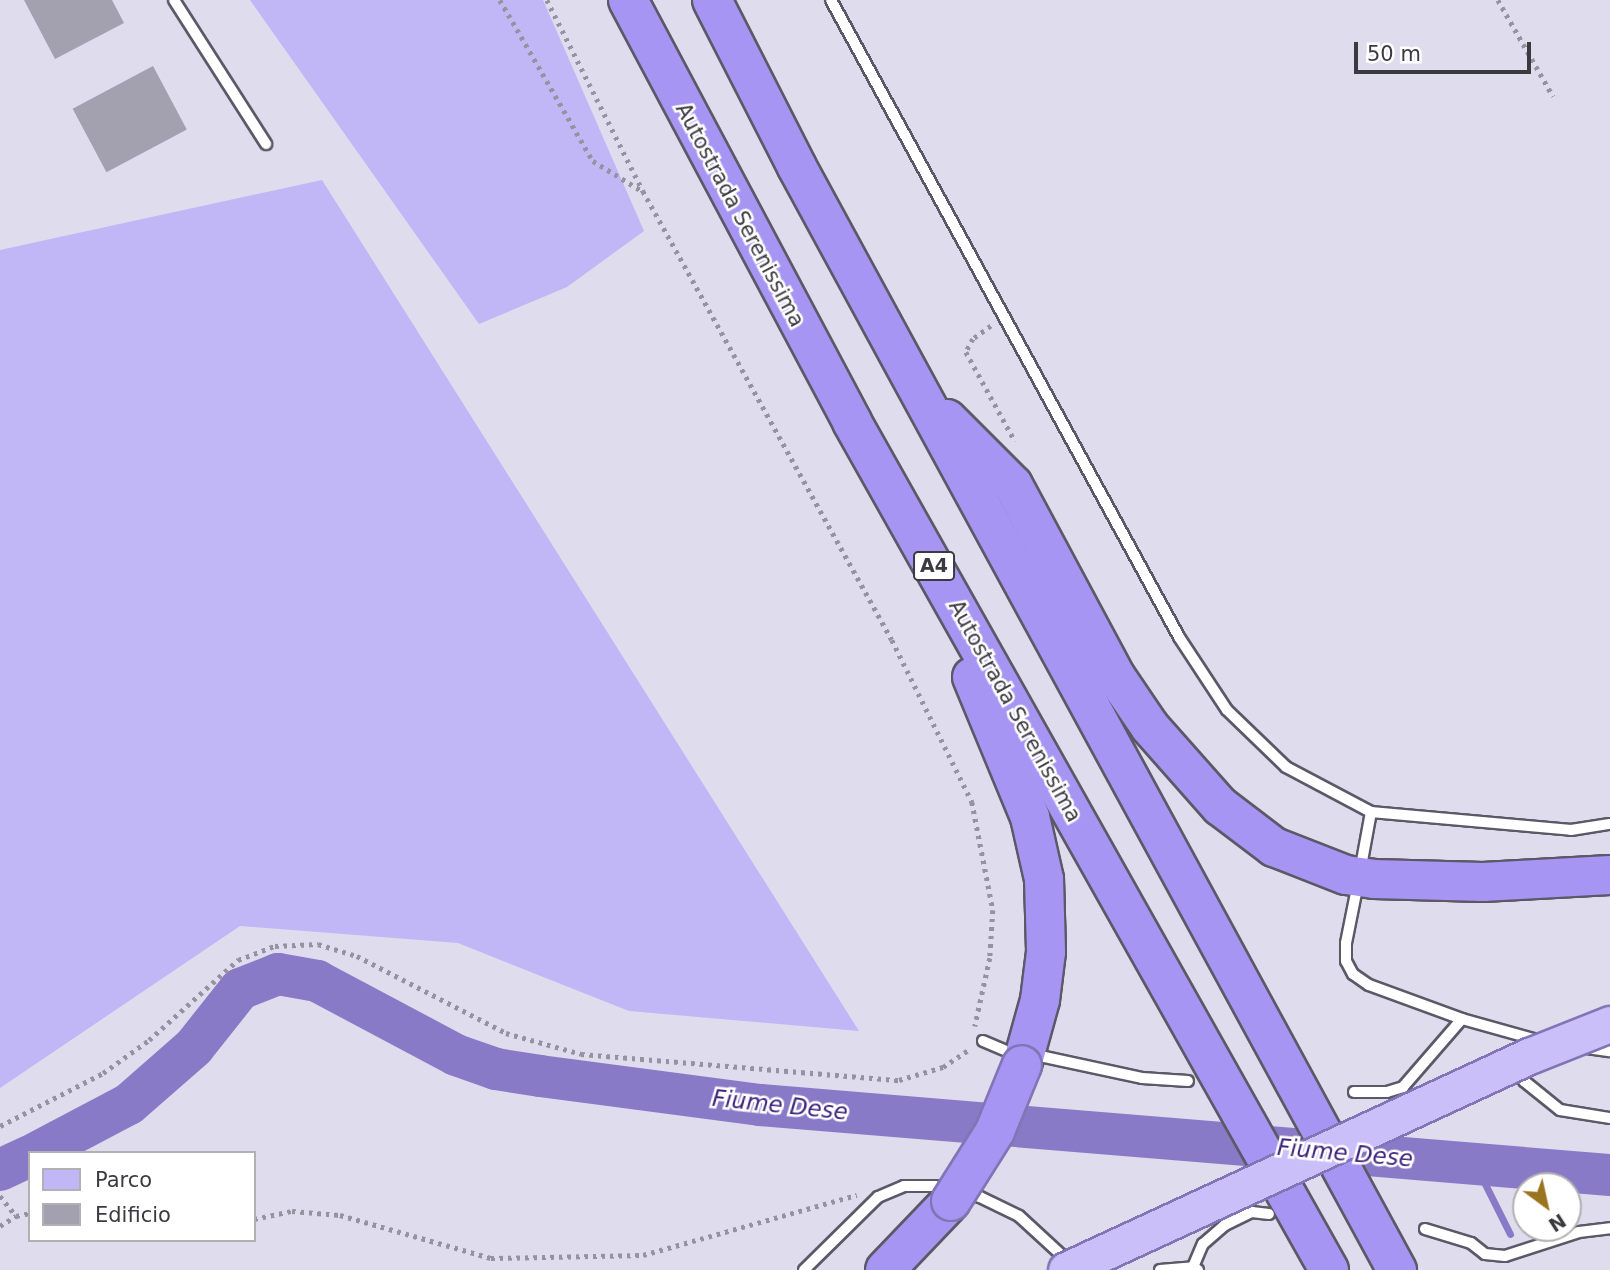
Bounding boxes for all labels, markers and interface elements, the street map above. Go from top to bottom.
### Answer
scale bar [1358,28,1535,72]
text: 50 m [1367,42,1421,66]
street label: Autostrada Serenissima [670,99,810,331]
road number: A4 [913,551,955,582]
street label: Autostrada Serenissima [943,596,1087,826]
water label: Fiume Dese [711,1084,849,1126]
water label: Fiume Dese [1276,1133,1414,1173]
legend [28,1151,256,1242]
text: Parco [95,1168,152,1192]
north arrow [1512,1172,1582,1242]
text: Edificio [95,1203,171,1227]
text: N [1545,1209,1570,1236]

